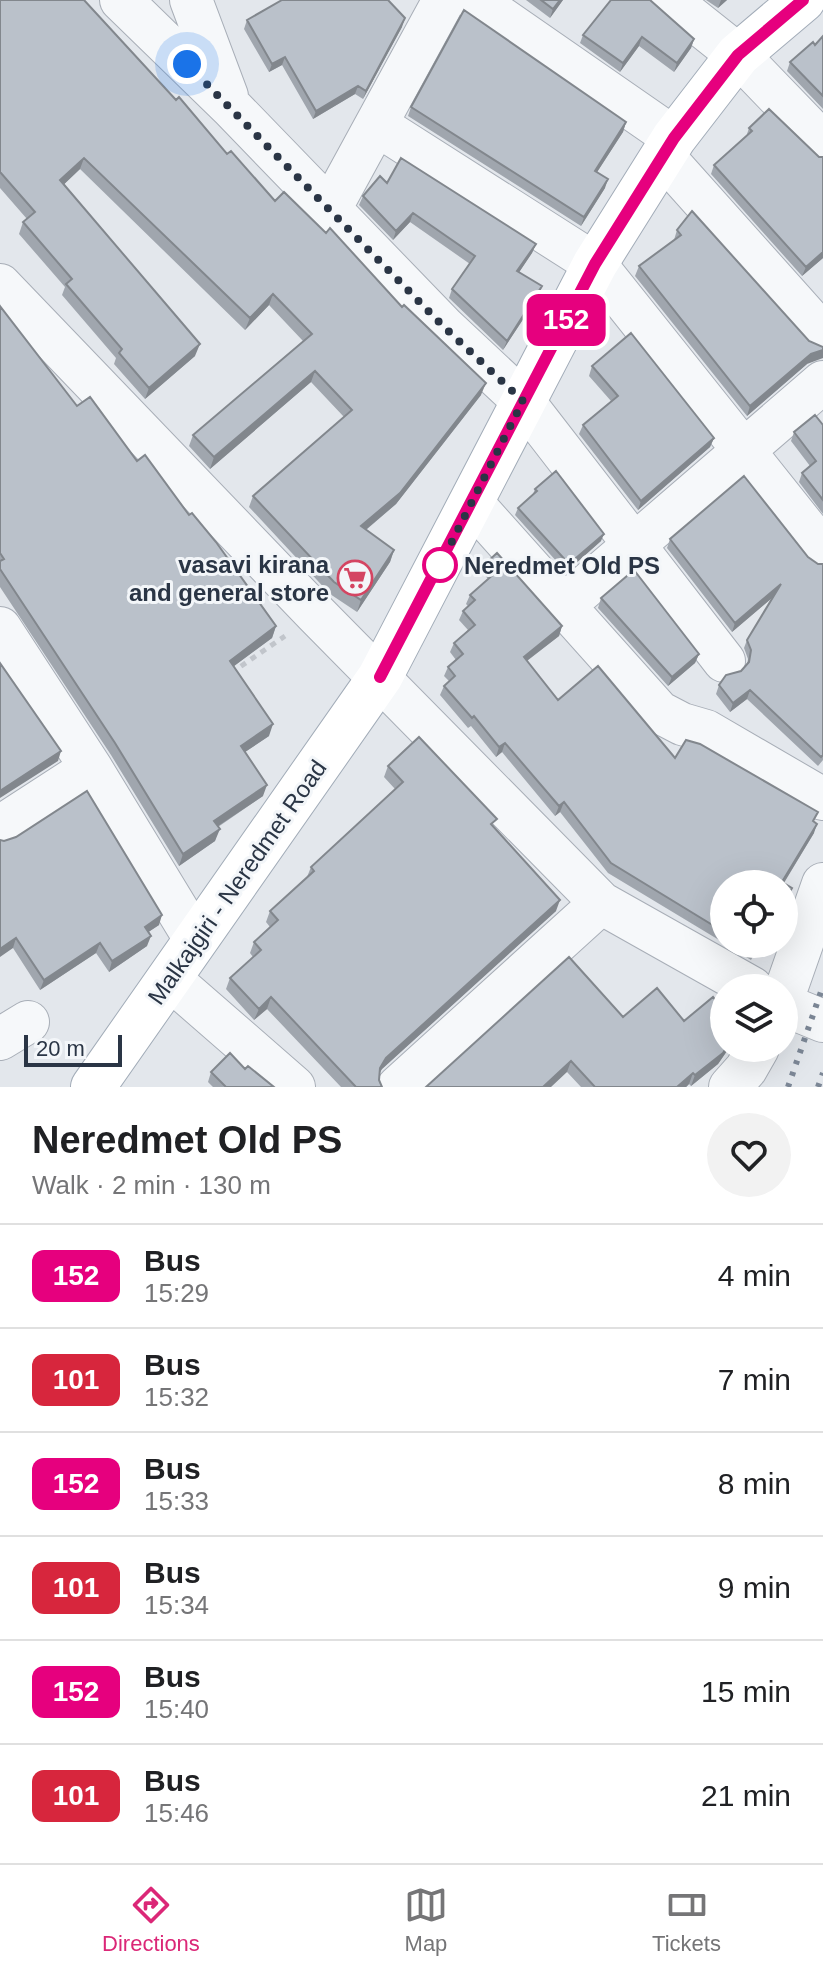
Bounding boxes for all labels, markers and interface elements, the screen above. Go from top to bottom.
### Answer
your location [167,44,207,84]
line badge: 152 [520,294,612,346]
text: 152 [543,304,589,335]
marker: Neredmet Old PS [423,548,457,582]
place label: vasavi kirana and general store [129,551,330,606]
place label: Neredmet Old PS [464,552,660,579]
supermarket icon: vasavi kirana and general store [336,559,374,597]
street label: Malkajgiri - Neredmet Road [142,755,332,1009]
map controls [710,870,798,1062]
button: locate [710,870,798,958]
button: layers [710,974,798,1062]
scale bar [24,1031,122,1067]
text: 20 m [36,1036,85,1061]
button: heart [707,1113,791,1197]
text: Neredmet Old PS [32,1119,342,1161]
text: Walk · 2 min · 130 m [32,1170,271,1200]
text: Bus [144,1244,201,1277]
text: 4 min [718,1259,791,1292]
text: 152 [53,1260,99,1291]
text: 15:29 [144,1278,209,1308]
text: Bus [144,1348,201,1381]
text: 7 min [718,1363,791,1396]
text: 101 [53,1364,99,1395]
text: 15:32 [144,1382,209,1412]
text: Bus [144,1452,201,1485]
text: 8 min [718,1467,791,1500]
text: 152 [53,1468,99,1499]
text: 15:33 [144,1486,209,1516]
text: Bus [144,1556,201,1589]
text: 9 min [718,1571,791,1604]
text: 101 [53,1572,99,1603]
text: 15:34 [144,1590,209,1620]
text: Bus [144,1660,201,1693]
text: 15 min [701,1675,791,1708]
text: 152 [53,1676,99,1707]
text: 15:40 [144,1694,209,1724]
text: Bus [144,1764,201,1797]
text: 21 min [701,1779,791,1812]
text: 101 [53,1780,99,1811]
text: 15:46 [144,1798,209,1828]
tab: Directions [102,1883,200,1957]
tab: Map [404,1883,448,1957]
tab: Tickets [652,1883,721,1957]

